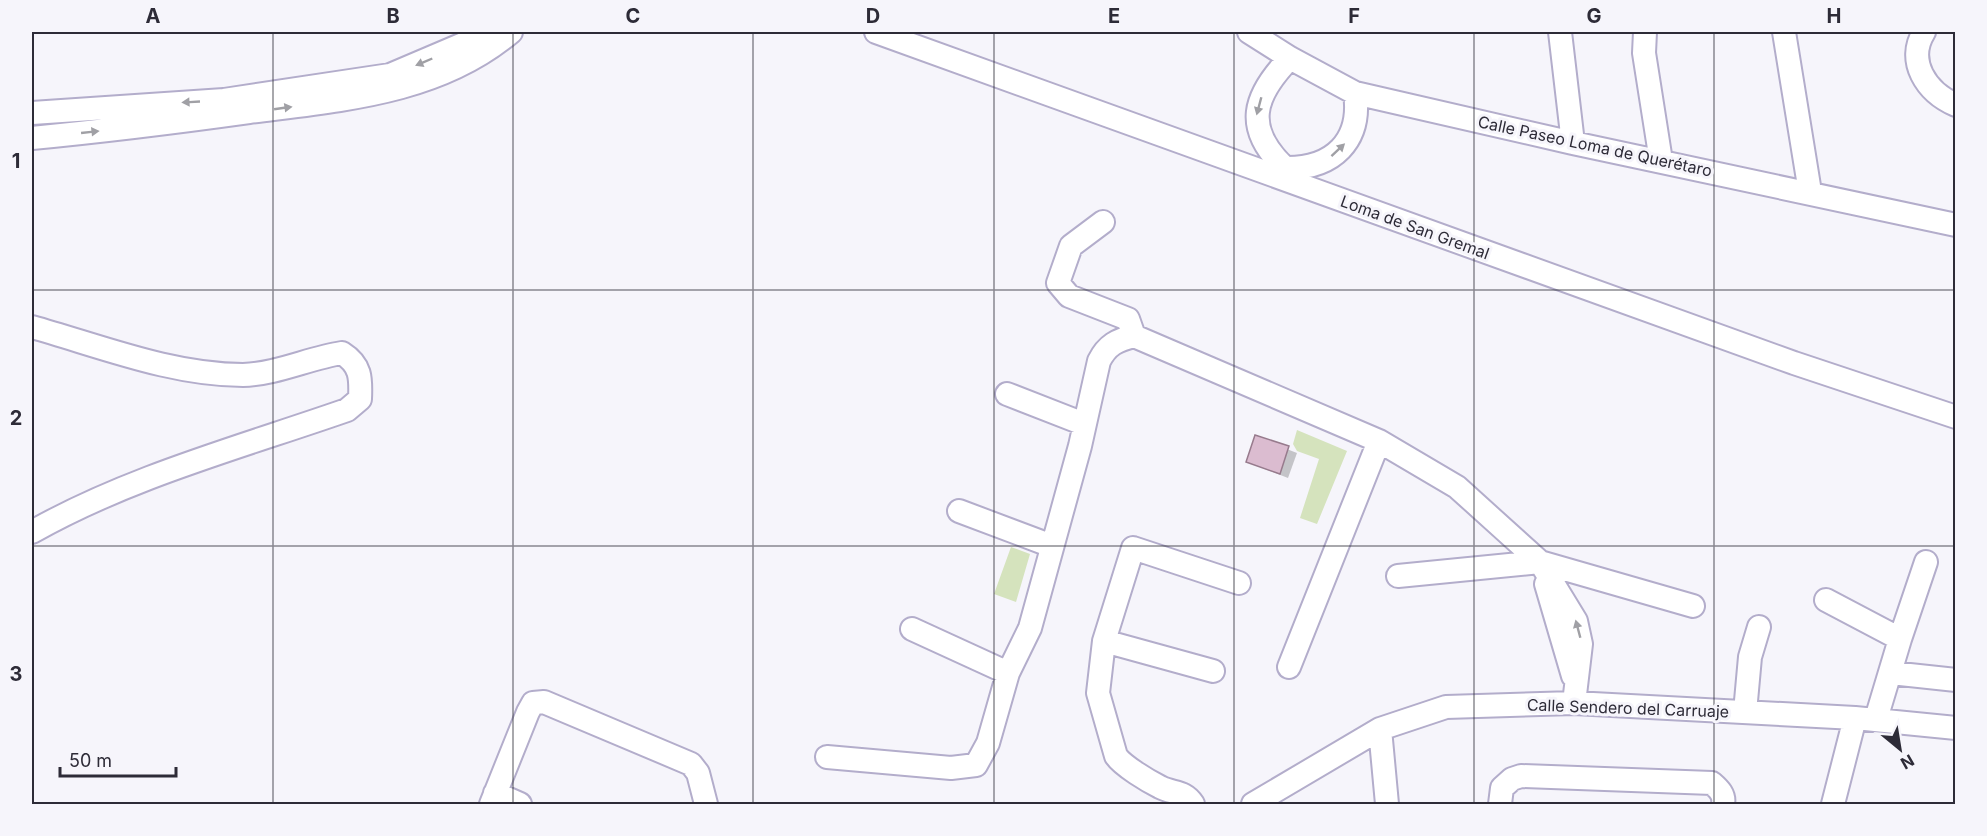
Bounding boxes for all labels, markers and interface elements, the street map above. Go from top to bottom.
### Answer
text: A [146,4,161,28]
text: B [386,4,400,28]
text: C [626,4,640,28]
text: D [866,4,880,28]
text: E [1108,4,1120,28]
text: F [1348,4,1360,28]
text: G [1586,4,1602,28]
text: H [1827,4,1841,28]
one-way arrow [414,57,432,67]
one-way arrow [1254,97,1264,115]
one-way arrow [182,98,201,107]
one-way arrow [274,103,293,112]
street label: Calle Paseo Loma de Querétaro [1476,111,1714,181]
one-way arrow [80,127,99,137]
one-way arrow [1331,144,1345,158]
text: 1 [12,149,20,173]
street label: Loma de San Gremal [1338,191,1492,263]
text: 2 [10,406,22,430]
one-way arrow [1572,620,1582,638]
text: 3 [10,662,22,686]
street label: Calle Sendero del Carruaje [1527,694,1729,722]
north arrow [1870,719,1930,779]
scale bar [60,740,176,778]
text: 50 m [69,750,112,771]
text: N [1897,750,1918,774]

